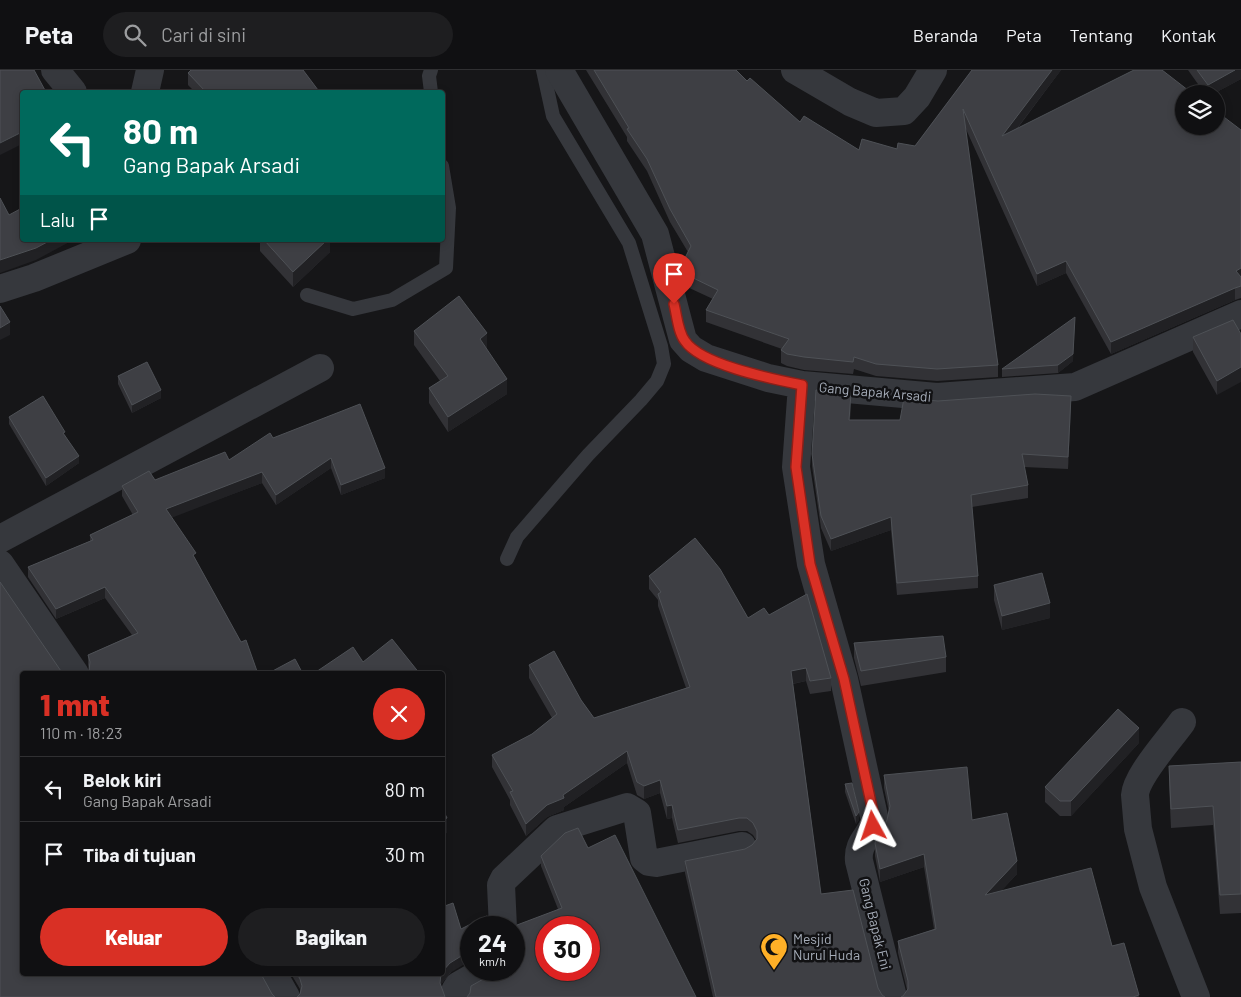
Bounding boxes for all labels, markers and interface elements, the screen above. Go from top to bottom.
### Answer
search box [103,12,453,57]
text: Peta [25,20,73,49]
icon: search [121,21,149,49]
text: Cari di sini [161,23,246,46]
text: Beranda [913,24,978,46]
text: Peta [1006,24,1042,46]
text: Tentang [1070,24,1133,46]
text: Kontak [1161,24,1216,46]
map controls [1175,85,1225,135]
button: layers [1175,85,1225,135]
text: 80 m [123,109,198,151]
icon: left [40,110,105,175]
text: Gang Bapak Arsadi [123,151,300,177]
icon: arrive [85,205,113,233]
text: Lalu [40,208,75,231]
pin [653,253,695,304]
icon: arrive [660,260,688,288]
street label: Gang Bapak Arsadi [818,378,932,405]
text: 1 mnt [40,686,110,722]
button: close [373,688,425,740]
text: 110 m · 18:23 [40,723,123,742]
text: Belok kiri [83,768,161,791]
icon: left [40,775,68,803]
text: 80 m [385,778,425,801]
text: Gang Bapak Arsadi [83,791,212,810]
position arrow [846,799,898,851]
icon: arrive [40,840,68,868]
text: Tiba di tujuan [83,843,196,866]
text: 30 m [385,843,425,866]
street label: Gang Bapak Eni [856,876,895,971]
button: Keluar [40,908,228,966]
button: Bagikan [238,908,425,966]
speed limit sign: 30 [535,916,600,981]
text: 24 [478,927,507,957]
place label: Mesjid Nurul Huda [793,930,860,963]
mosque icon: Mesjid Nurul Huda [759,932,789,971]
text: km/h [479,954,506,968]

